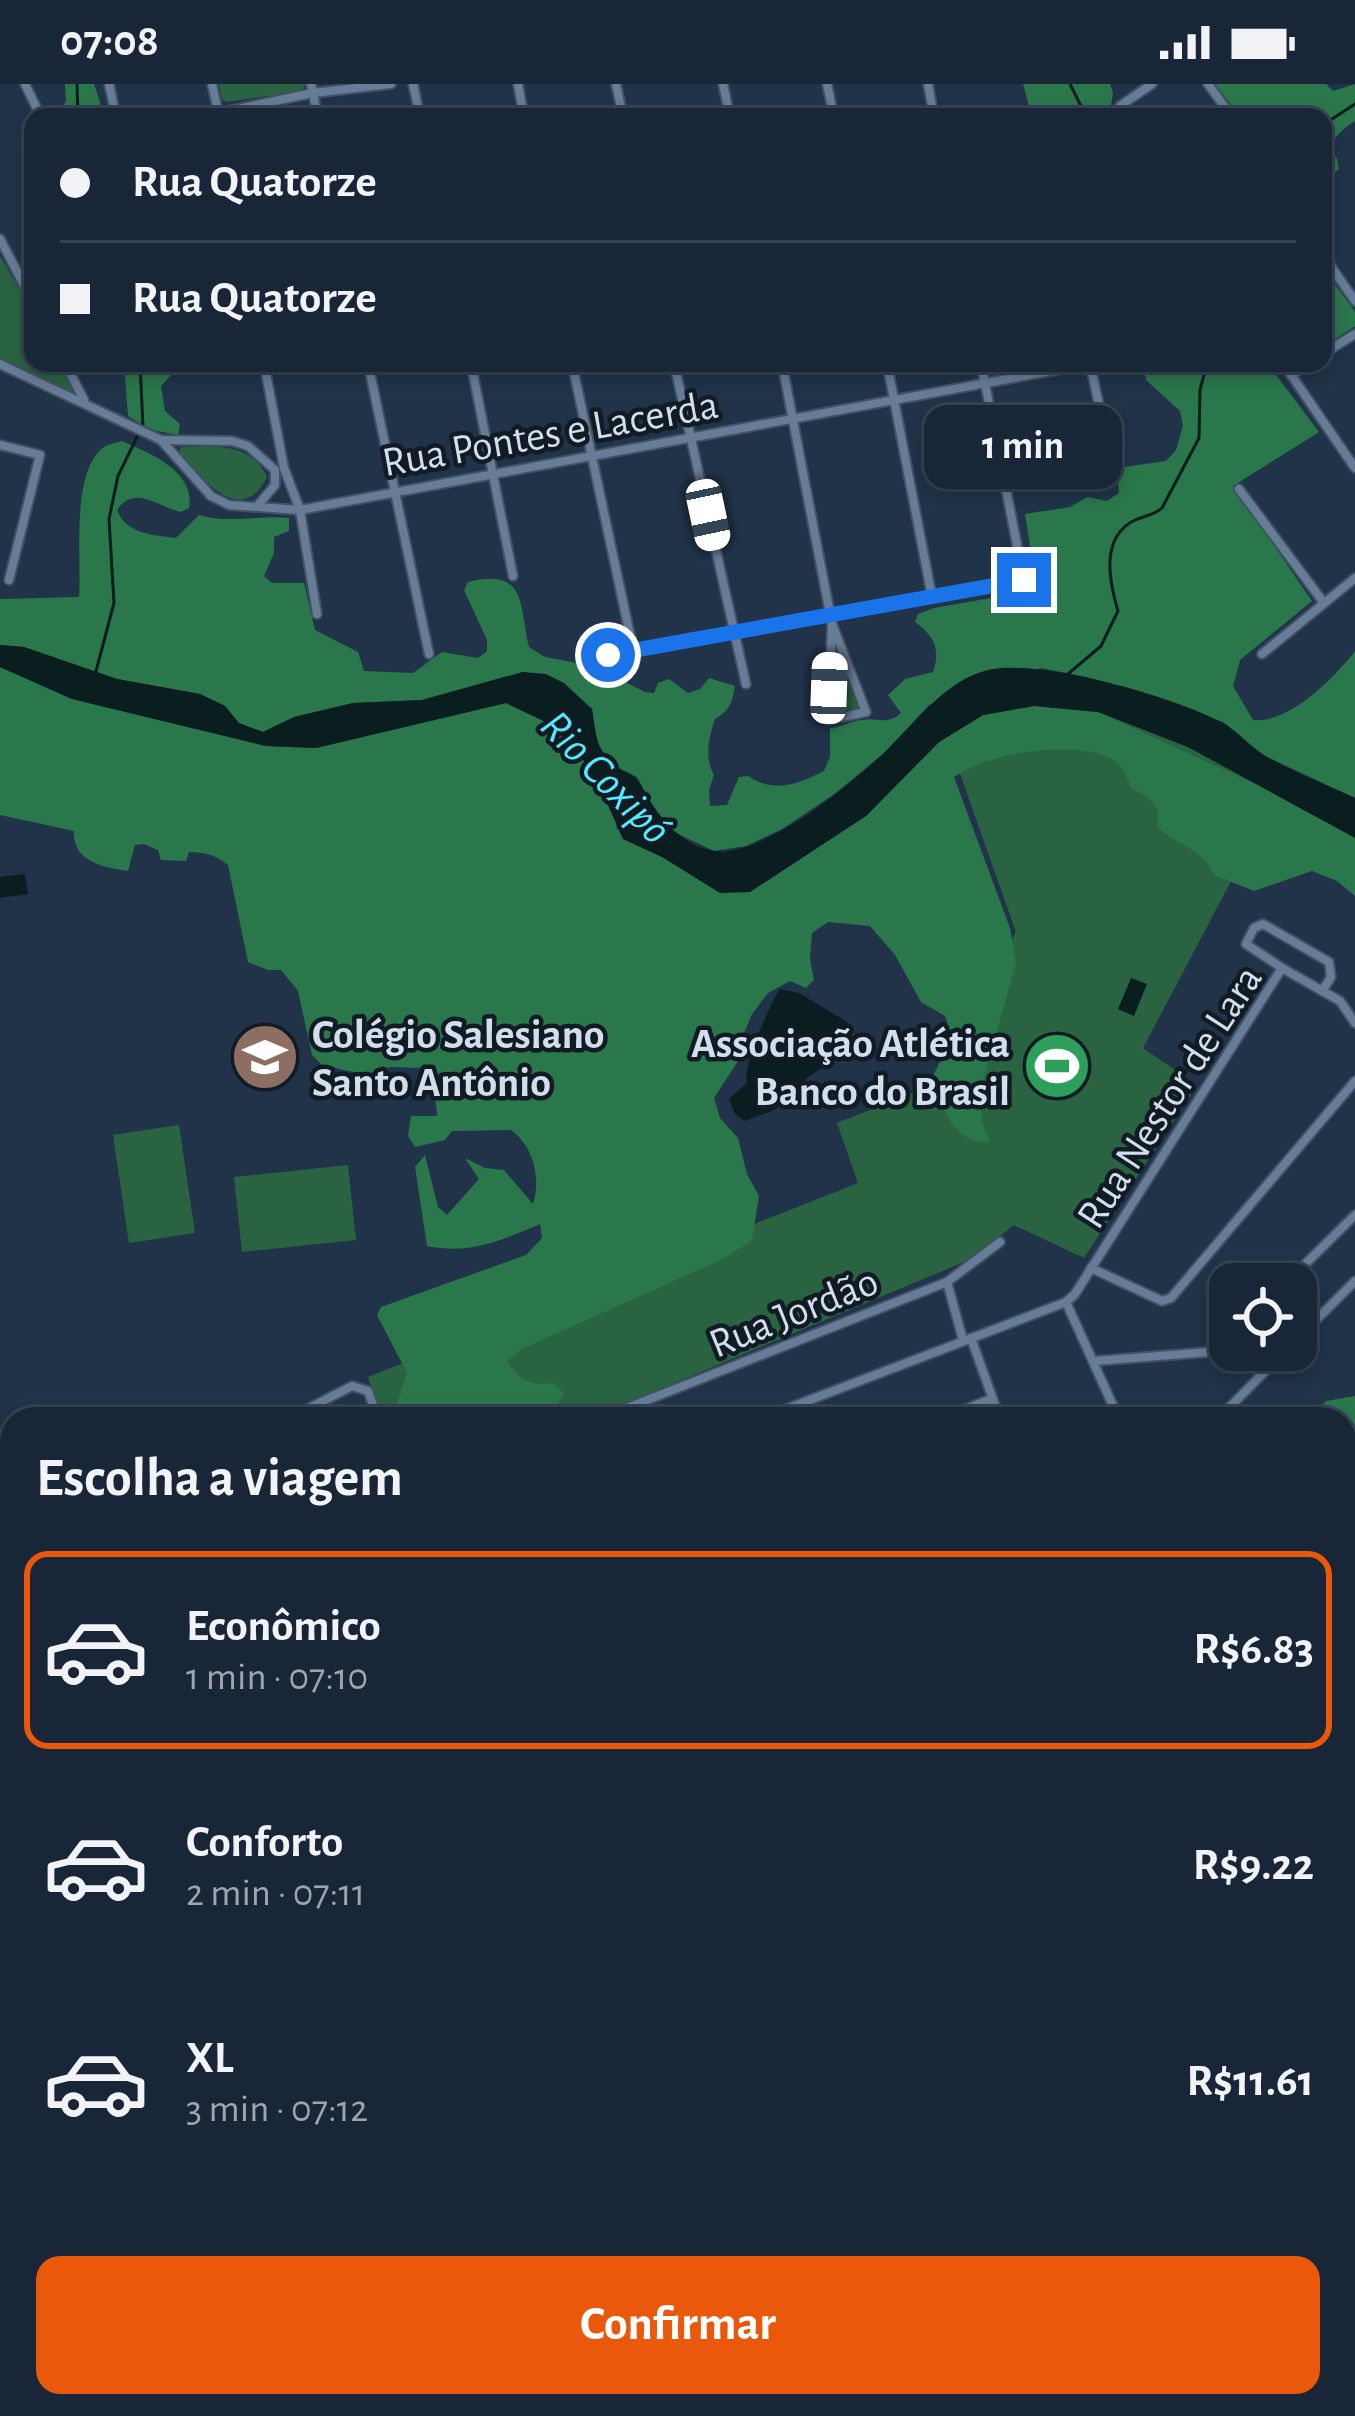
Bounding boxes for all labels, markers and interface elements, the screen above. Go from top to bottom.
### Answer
text: 07:08 [60,19,159,64]
text: Rua Quatorze [132,160,377,205]
text: Rua Quatorze [132,276,377,321]
street label: Rua Pontes e Lacerda [379,384,721,484]
callout: 1 min [925,406,1123,490]
text: 1 min [982,427,1064,466]
car [683,476,733,554]
route end [997,553,1051,607]
route start [581,628,635,682]
car [810,651,848,725]
water label: Rio Coxipó [531,702,679,853]
street label: Rua Nestor de Lara [1069,958,1270,1236]
place label: Colégio Salesiano Santo Antônio [312,1014,605,1104]
school or university icon: Colégio Salesiano Santo Antônio [230,1022,300,1092]
place label: Associação Atlética Banco do Brasil [691,1023,1010,1113]
sports icon: Associação Atlética Banco do Brasil [1022,1031,1092,1101]
street label: Rua Jordão [703,1260,884,1366]
map controls [1209,1263,1317,1371]
button: locate [1209,1263,1317,1371]
text: Escolha a viagem [36,1452,403,1506]
icon: car [42,1596,150,1704]
text: Econômico [186,1604,381,1649]
text: R$6.83 [1194,1627,1314,1672]
text: 1 min · 07:10 [186,1658,368,1697]
icon: car [42,1812,150,1920]
text: Conforto [186,1820,343,1865]
text: R$9.22 [1193,1843,1314,1888]
text: 2 min · 07:11 [186,1874,365,1913]
icon: car [42,2028,150,2136]
text: XL [186,2036,234,2081]
text: R$11.61 [1187,2059,1314,2104]
text: 3 min · 07:12 [186,2090,368,2129]
button: Confirmar [36,2256,1320,2394]

